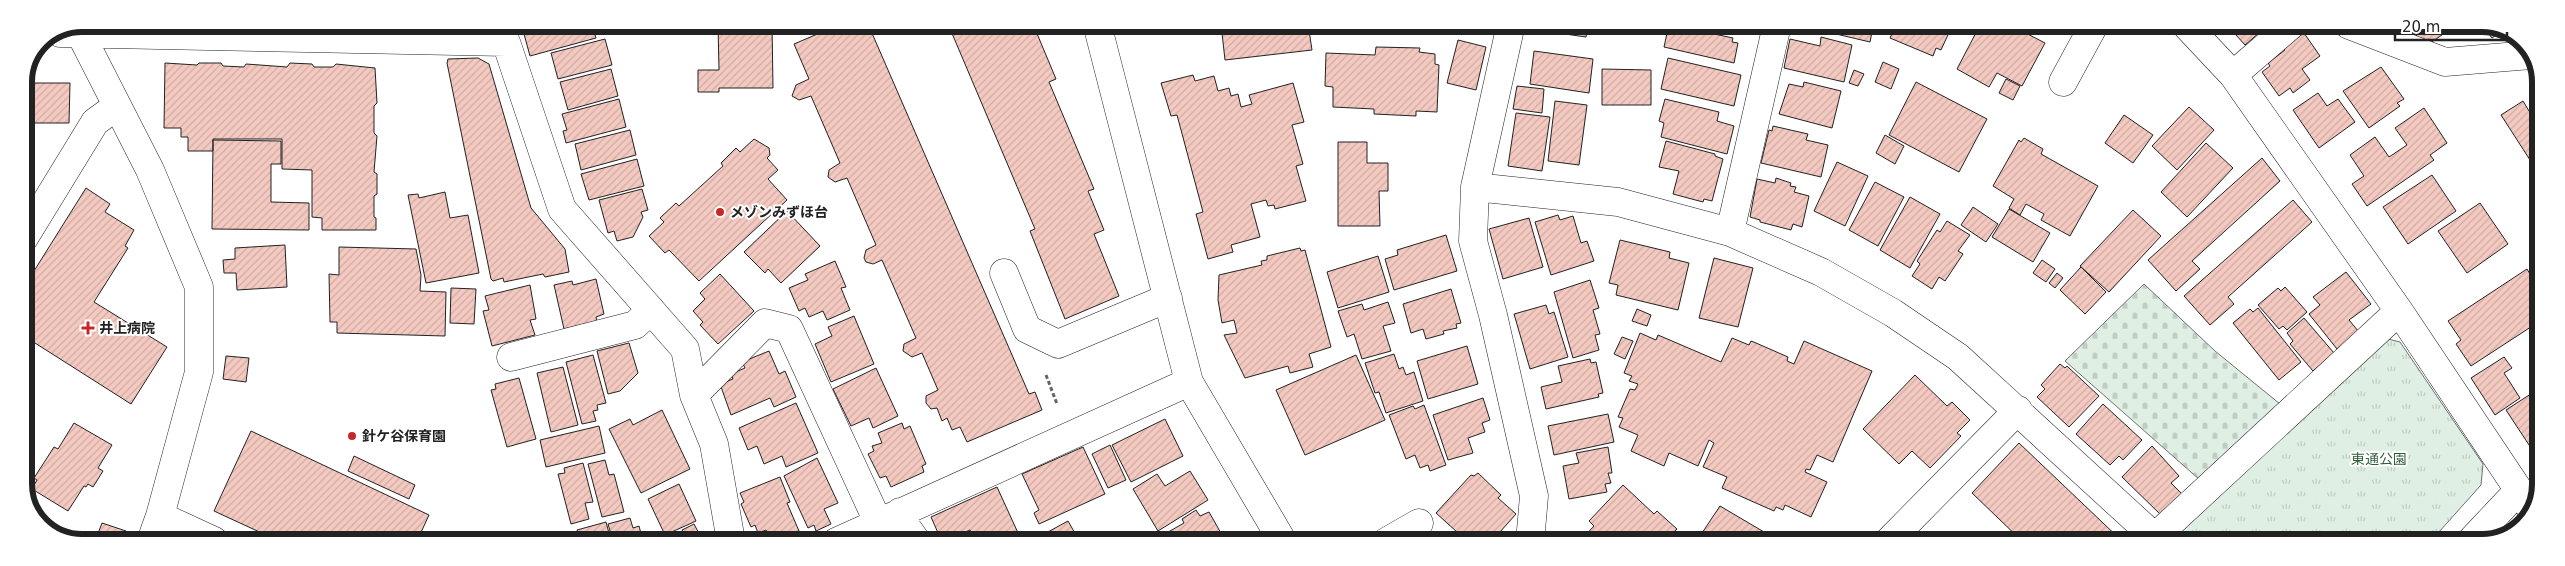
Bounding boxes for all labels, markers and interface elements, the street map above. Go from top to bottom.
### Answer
scale bar [2395,10,2508,42]
text: 20 m [2402,18,2440,36]
place label: メゾンみずほ台 [730,204,828,220]
marker: メゾンみずほ台 [714,206,726,218]
place label: 井上病院 [99,320,155,336]
marker: 井上病院 [81,321,95,335]
place label: 針ケ谷保育園 [362,428,446,444]
marker: 針ケ谷保育園 [346,430,358,442]
park label: 東通公園 [2351,451,2407,467]

